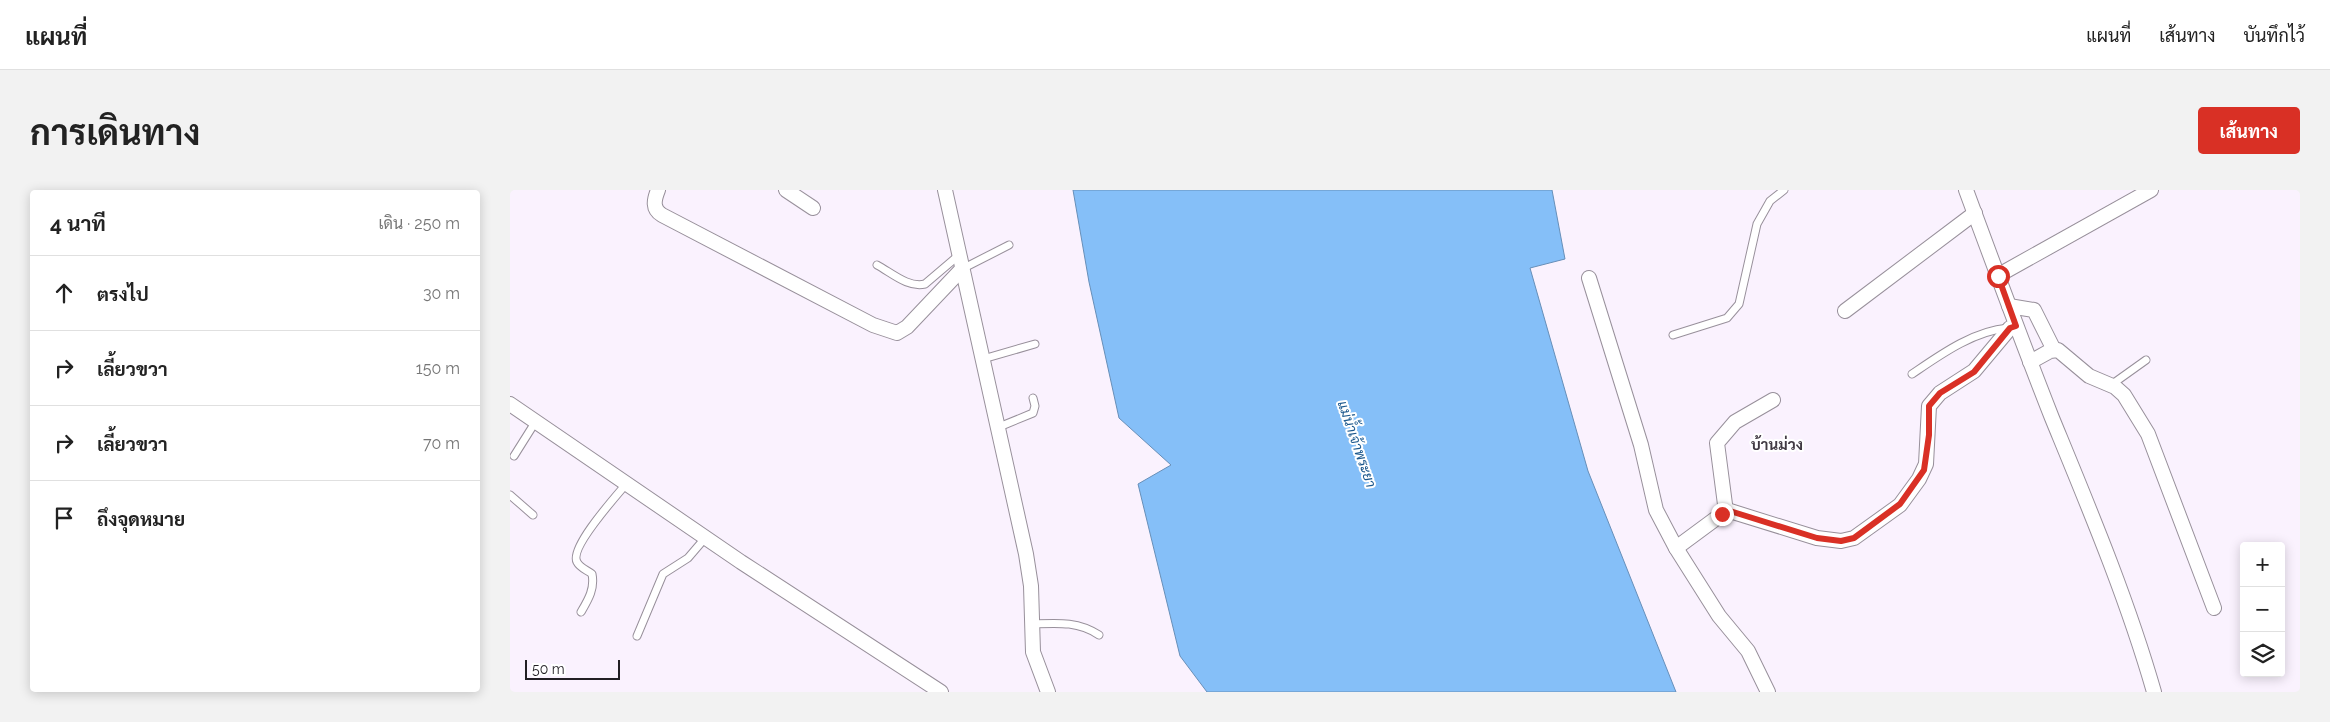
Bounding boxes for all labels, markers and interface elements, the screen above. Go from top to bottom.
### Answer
text: แผนที่ [25,22,87,51]
text: แผนที่ [2086,25,2131,46]
text: เส้นทาง [2159,25,2215,46]
text: บันทึกไว้ [2243,25,2305,46]
button: เส้นทาง [2198,107,2300,154]
text: การเดินทาง [30,112,200,153]
text: 4 นาที [50,211,106,236]
text: เดิน · 250 m [379,214,460,233]
route start [1987,265,2010,288]
icon: ahead [50,279,78,307]
text: ตรงไป [97,283,149,305]
text: 30 m [423,284,460,303]
icon: right [50,354,78,382]
text: เลี้ยวขวา [97,358,168,380]
text: 150 m [416,359,460,378]
water label: แม่น้ำเจ้าพระยา [1335,397,1383,490]
icon: right [50,429,78,457]
text: เลี้ยวขวา [97,433,168,455]
text: 70 m [423,434,460,453]
district label: บ้านม่วง [1751,435,1803,454]
route end [1711,503,1734,526]
icon: arrive [50,504,78,532]
text: ถึงจุดหมาย [97,508,185,530]
map controls [2240,542,2285,677]
button: + [2240,542,2285,587]
button: − [2240,587,2285,632]
button: layers [2240,632,2285,677]
scale bar [525,657,620,680]
text: 50 m [532,661,565,677]

